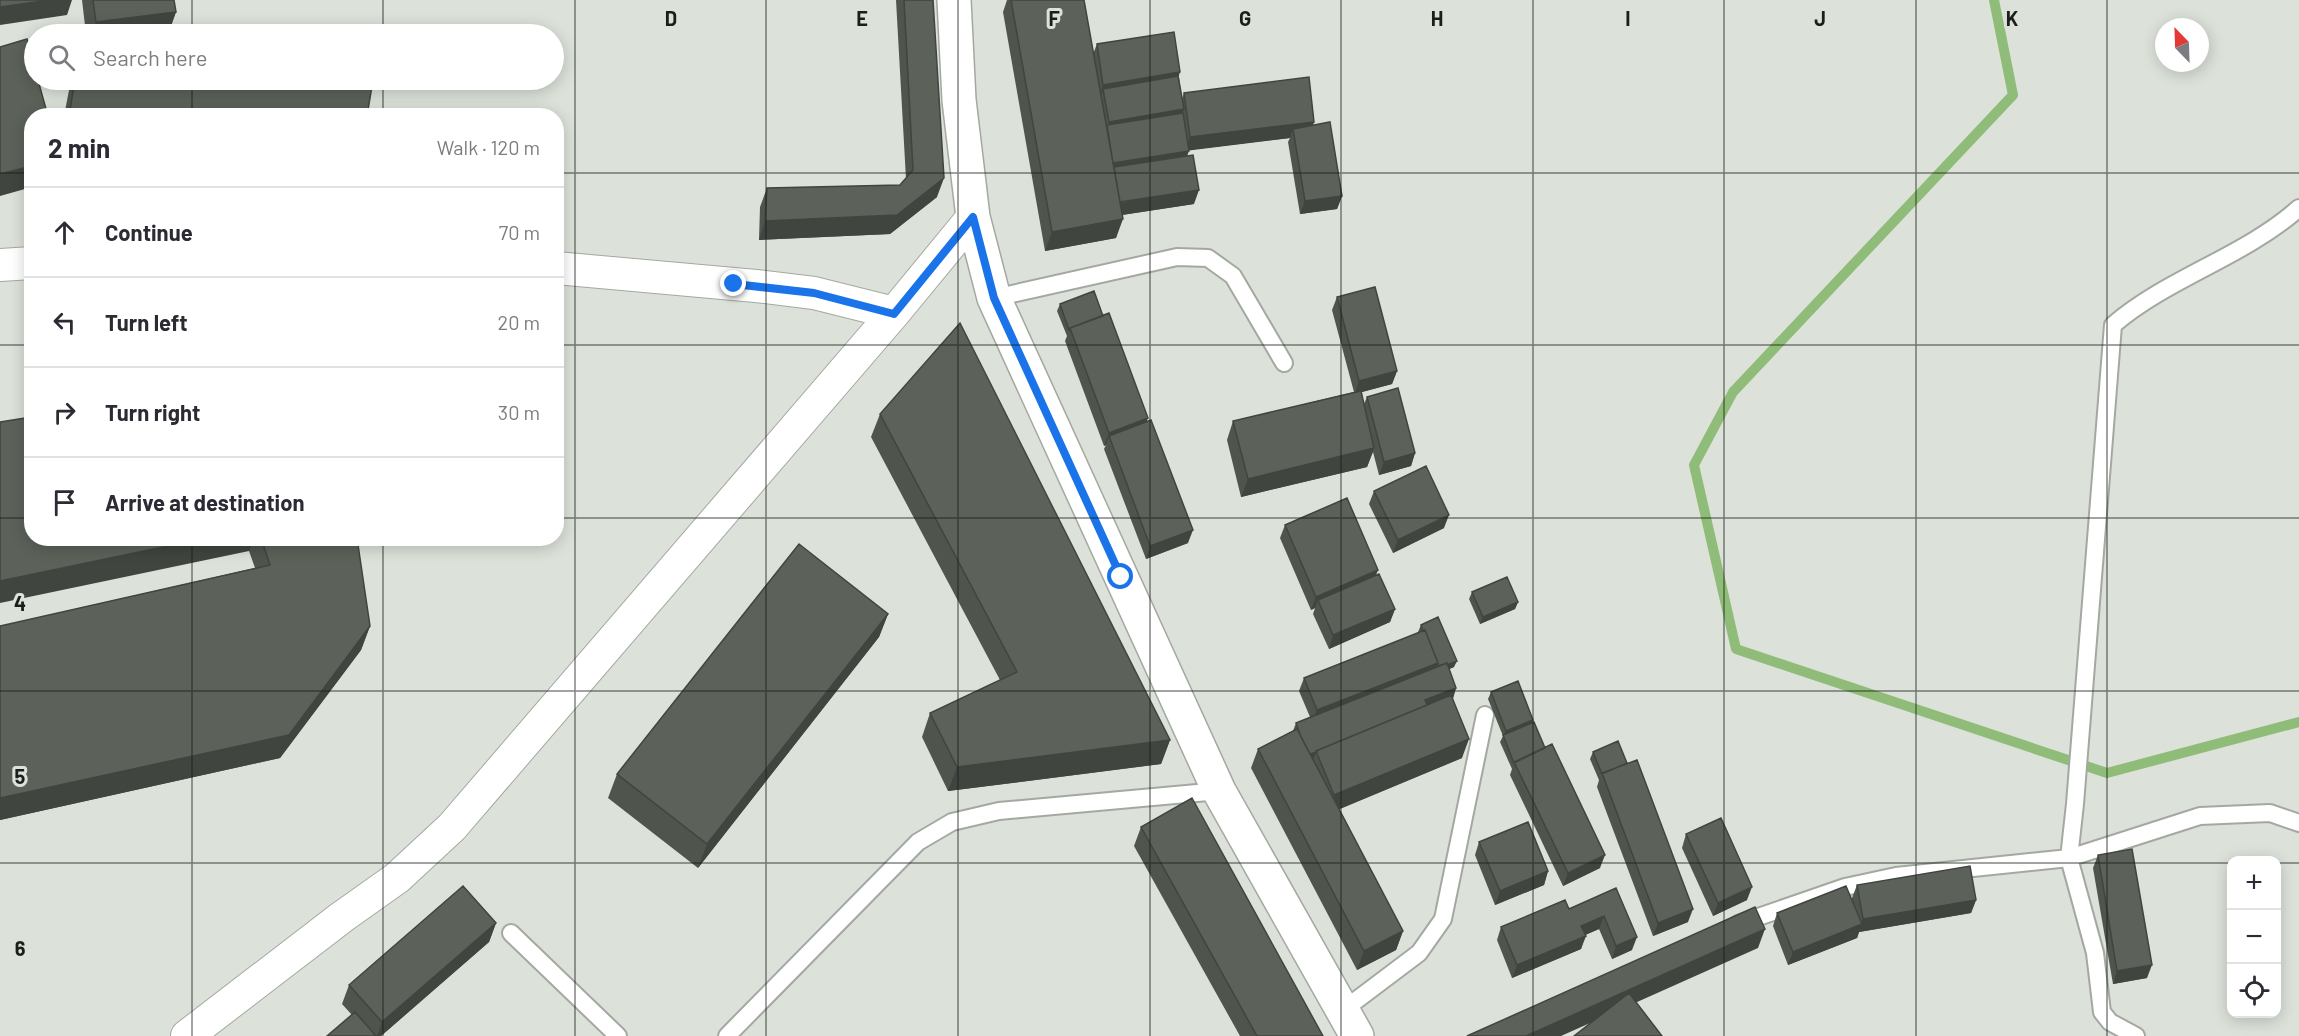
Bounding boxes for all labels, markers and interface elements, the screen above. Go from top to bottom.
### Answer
text: D [665,6,677,30]
text: E [856,6,868,30]
text: F [1048,6,1060,30]
text: G [1239,6,1251,30]
text: H [1431,6,1443,30]
text: I [1625,6,1631,30]
text: J [1814,6,1826,30]
text: K [2006,6,2019,30]
north arrow [2155,18,2209,72]
search box [24,24,564,90]
icon: search [45,41,78,74]
text: Search here [93,44,207,70]
text: 2 min [48,132,110,163]
text: Walk · 120 m [437,135,540,159]
icon: ahead [48,216,81,249]
text: Continue [105,219,193,245]
text: 70 m [499,220,540,244]
route end [720,270,746,296]
icon: left [48,306,81,339]
text: Turn left [105,309,188,335]
text: 20 m [497,310,540,334]
icon: right [48,396,81,429]
text: Turn right [105,399,200,425]
text: 30 m [498,400,540,424]
icon: arrive [48,486,81,519]
text: Arrive at destination [105,489,304,515]
route start [1107,563,1133,589]
text: 4 [14,591,26,615]
text: 5 [15,764,26,788]
map controls [2227,856,2281,1018]
button: + [2227,856,2281,910]
button: − [2227,910,2281,964]
text: 6 [15,936,26,960]
button: locate [2227,964,2281,1018]

